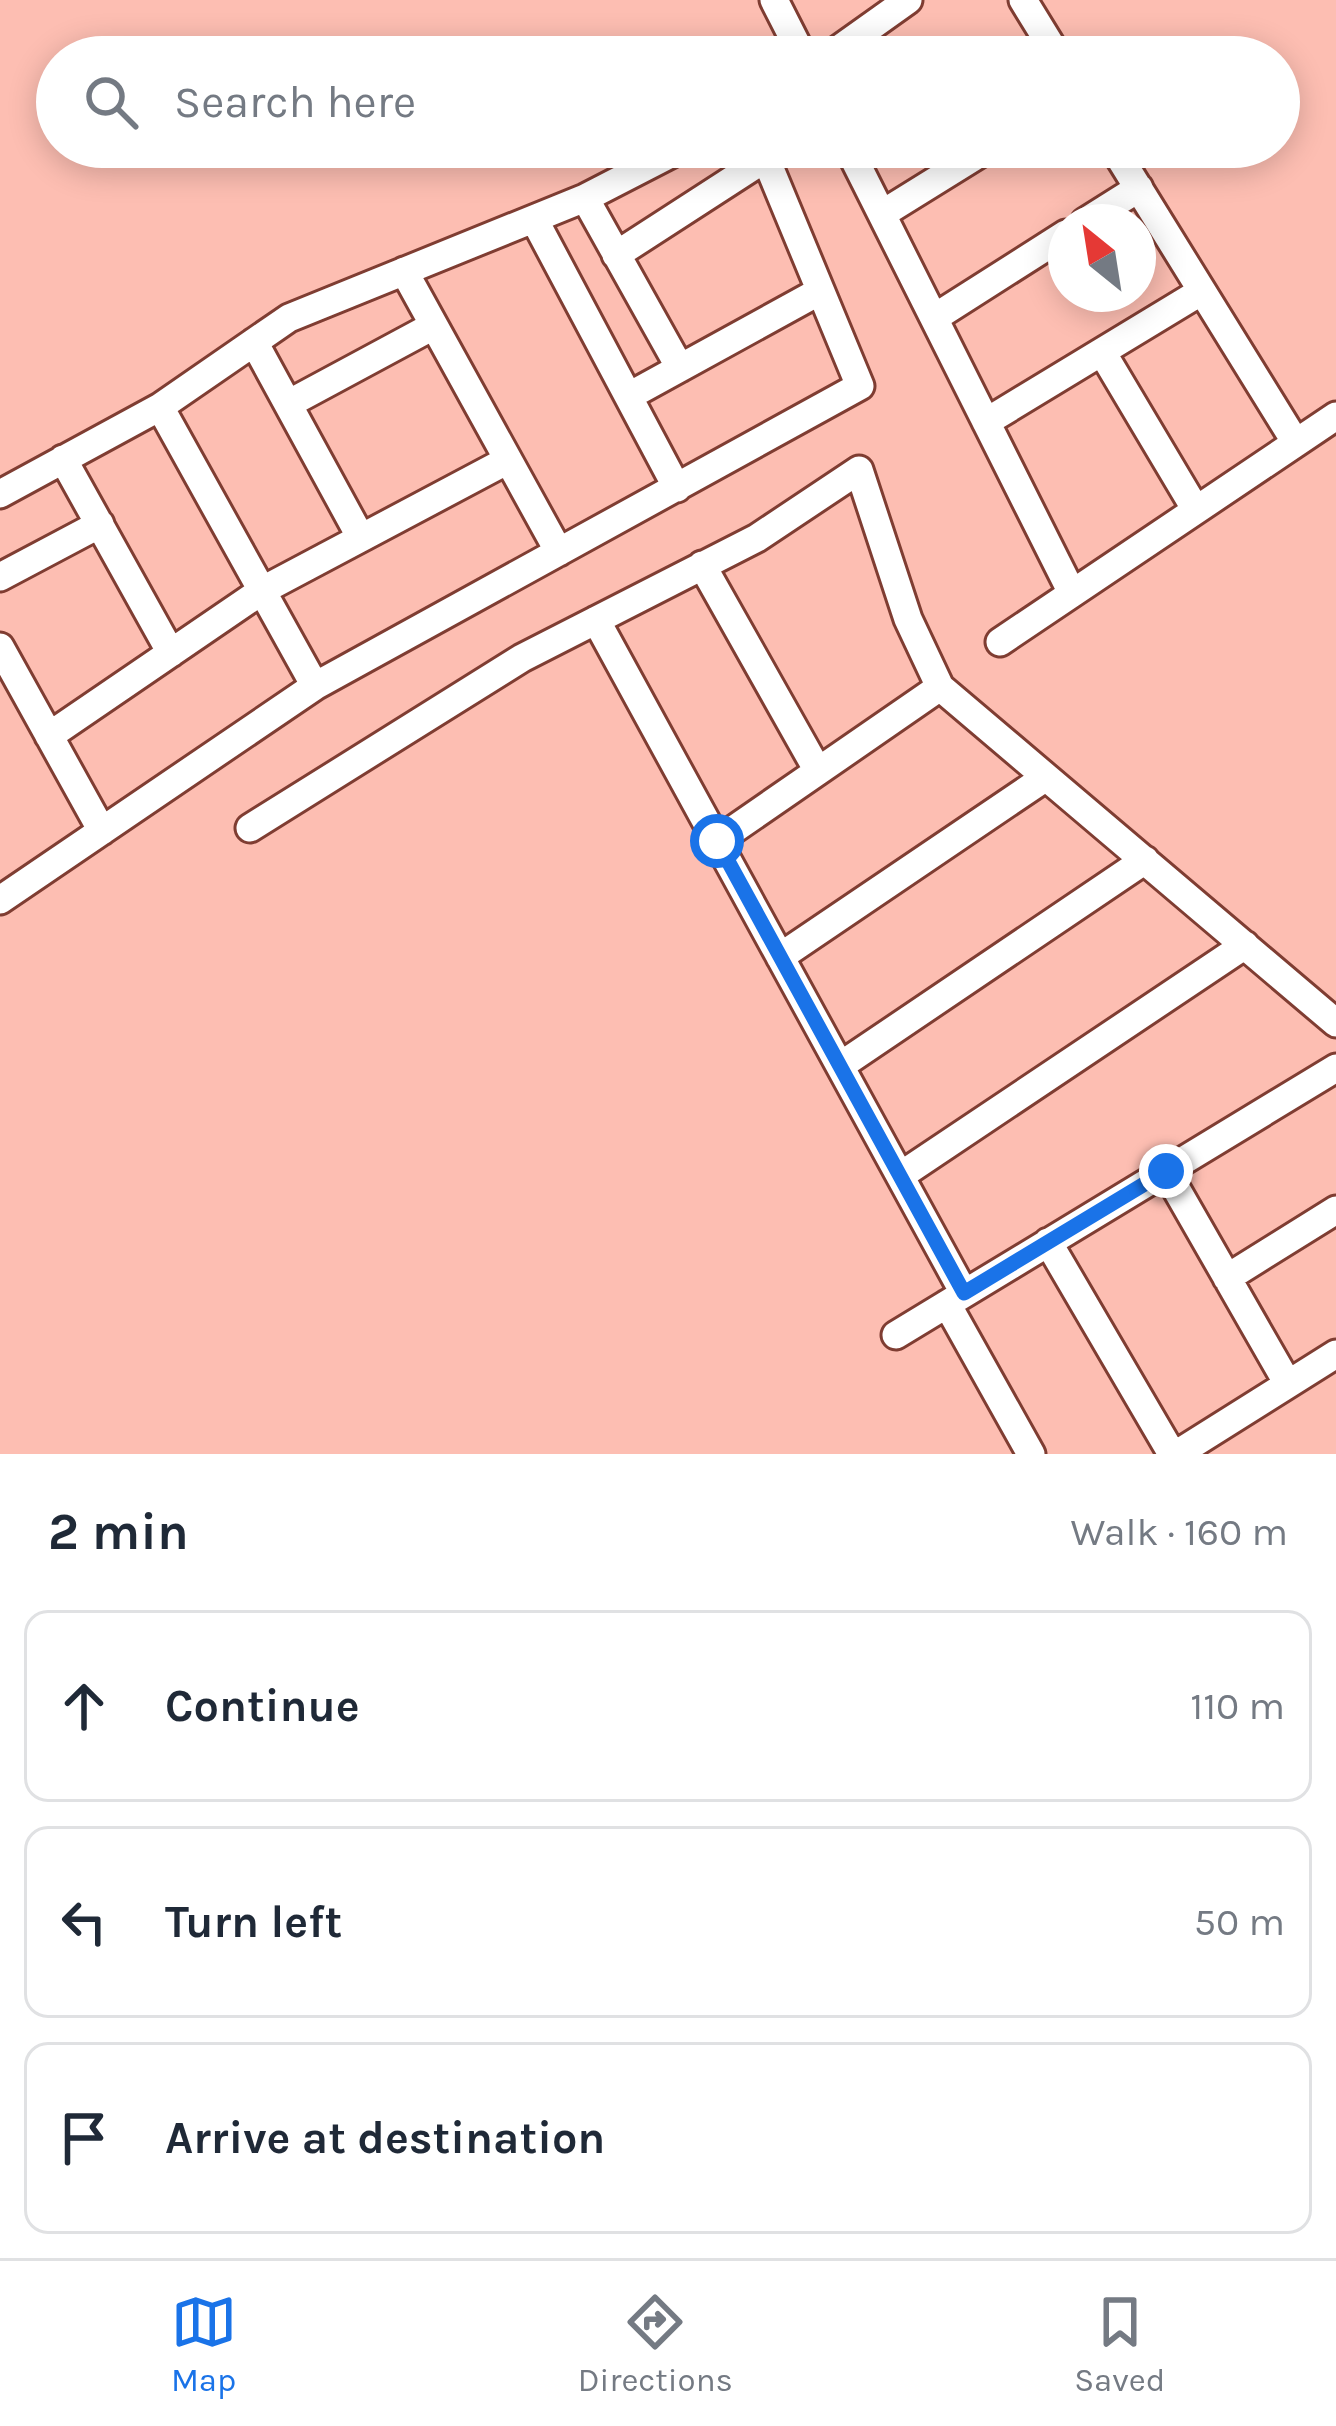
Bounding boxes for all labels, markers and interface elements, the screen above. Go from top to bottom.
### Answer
search box [36,36,1300,168]
icon: search [78,69,144,135]
text: Search here [174,76,416,128]
north arrow [1048,204,1156,312]
route start [690,814,744,868]
route end [1139,1144,1193,1198]
text: 2 min [48,1502,189,1562]
text: Walk · 160 m [1070,1509,1288,1555]
icon: ahead [51,1673,117,1739]
text: Continue [165,1680,360,1732]
text: 110 m [1190,1683,1285,1729]
icon: left [51,1889,117,1955]
text: Turn left [165,1896,342,1948]
text: 50 m [1194,1899,1285,1945]
icon: arrive [51,2105,117,2171]
text: Arrive at destination [165,2112,605,2164]
tab: Map [171,2289,237,2399]
tab: Directions [578,2289,733,2399]
tab: Saved [1074,2289,1165,2399]

